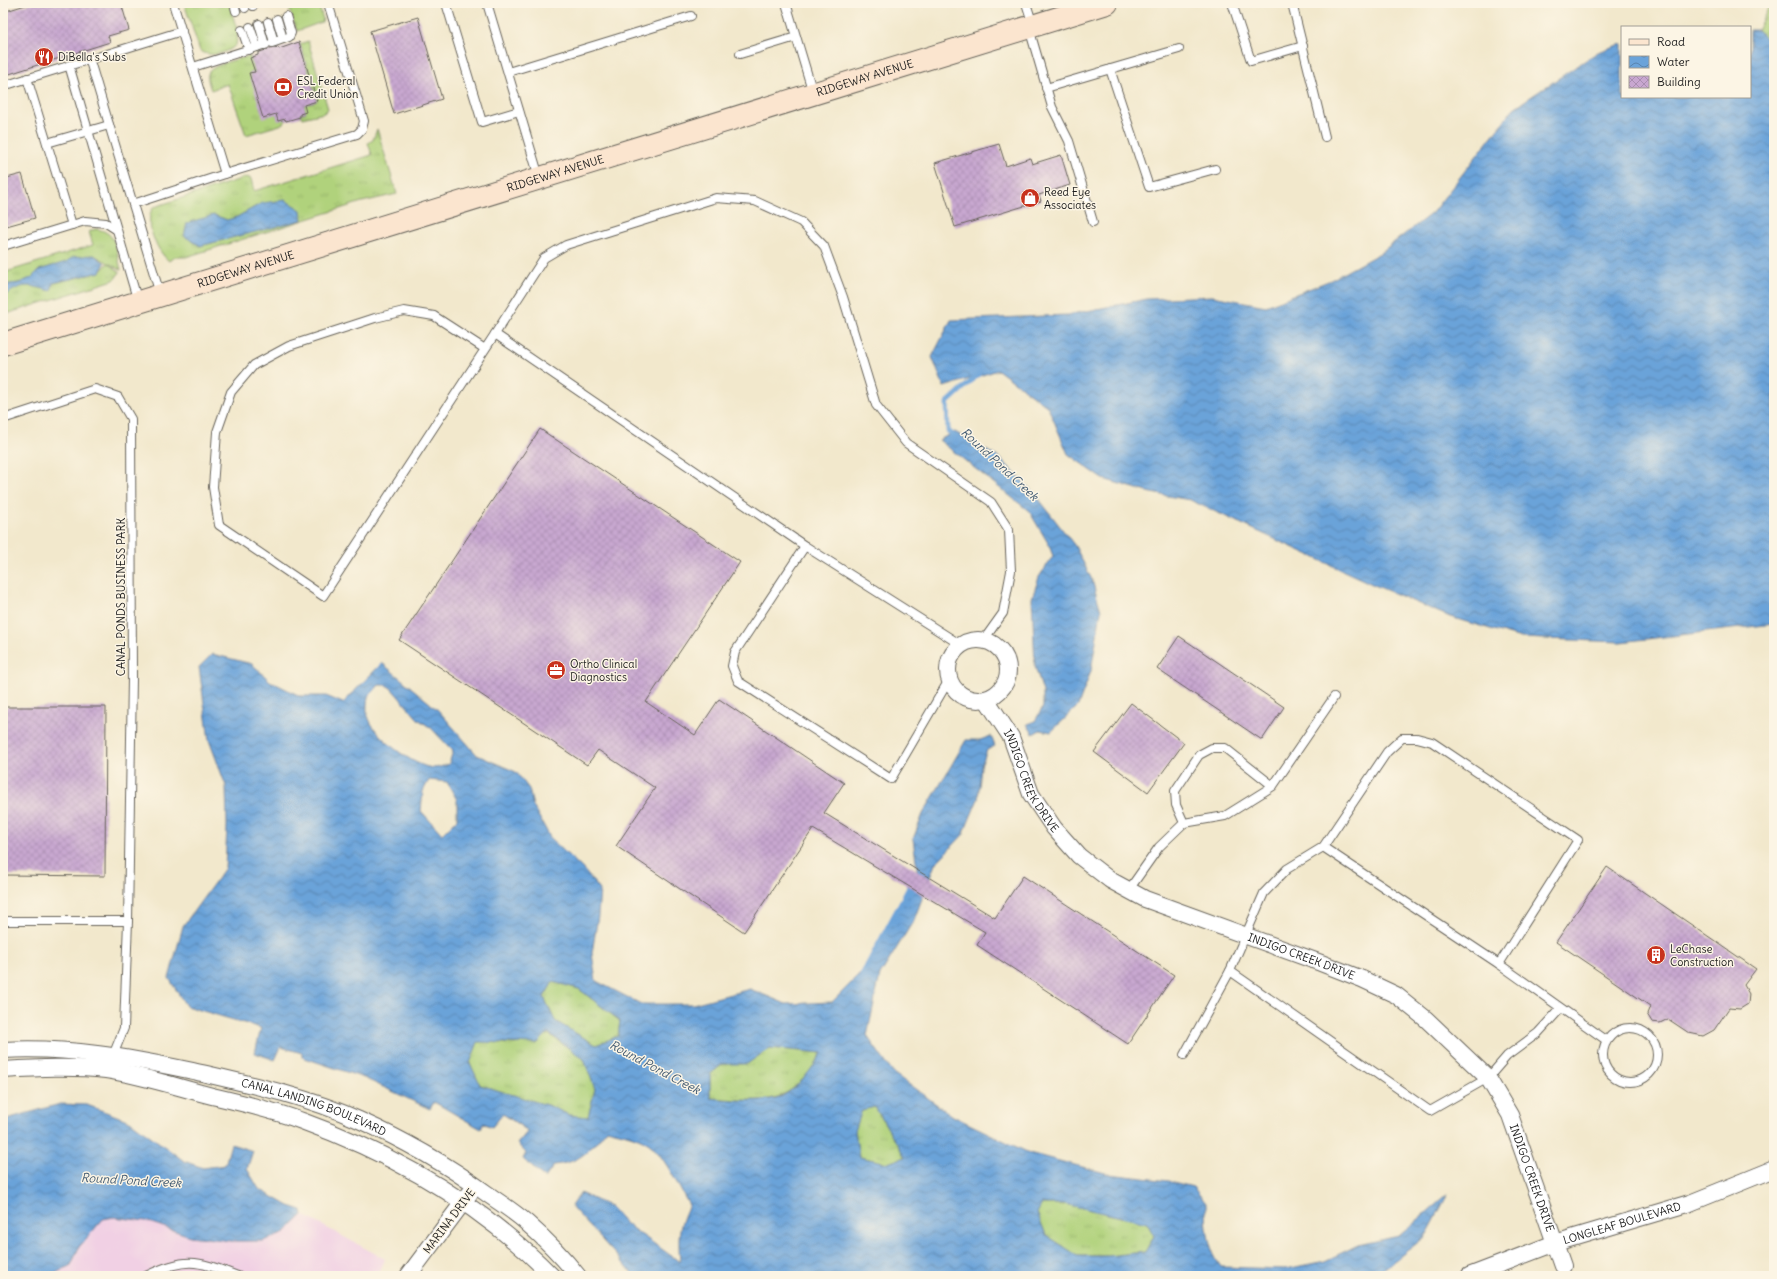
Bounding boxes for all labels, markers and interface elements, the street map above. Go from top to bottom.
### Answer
legend [1621,26,1751,98]
text: Road [1657,34,1685,49]
restaurant icon: DiBella's Subs [33,46,55,68]
place label: DiBella's Subs [58,50,126,64]
text: Water [1657,54,1690,69]
street label: RIDGEWAY AVENUE [815,56,915,99]
place label: ESL Federal Credit Union [297,74,358,101]
text: Building [1657,74,1701,89]
bank icon: ESL Federal Credit Union [272,76,294,98]
street label: RIDGEWAY AVENUE [505,152,605,195]
place label: Reed Eye Associates [1044,185,1096,212]
shop icon: Reed Eye Associates [1019,187,1041,209]
street label: RIDGEWAY AVENUE [195,247,296,291]
water label: Round Pond Creek [958,424,1042,504]
street label: CANAL PONDS BUSINESS PARK [114,518,128,676]
place label: Ortho Clinical Diagnostics [570,657,637,684]
office icon: Ortho Clinical Diagnostics [545,659,567,681]
street label: INDIGO CREEK DRIVE [1001,726,1062,835]
street label: INDIGO CREEK DRIVE [1246,930,1357,983]
place label: LeChase Construction [1670,942,1734,969]
building icon: LeChase Construction [1645,944,1667,966]
water label: Round Pond Creek [607,1037,703,1098]
street label: CANAL LANDING BOULEVARD [240,1075,389,1139]
street label: INDIGO CREEK DRIVE [1507,1122,1557,1234]
water label: Round Pond Creek [81,1170,182,1190]
street label: MARINA DRIVE [420,1186,478,1256]
street label: LONGLEAF BOULEVARD [1561,1199,1683,1247]

